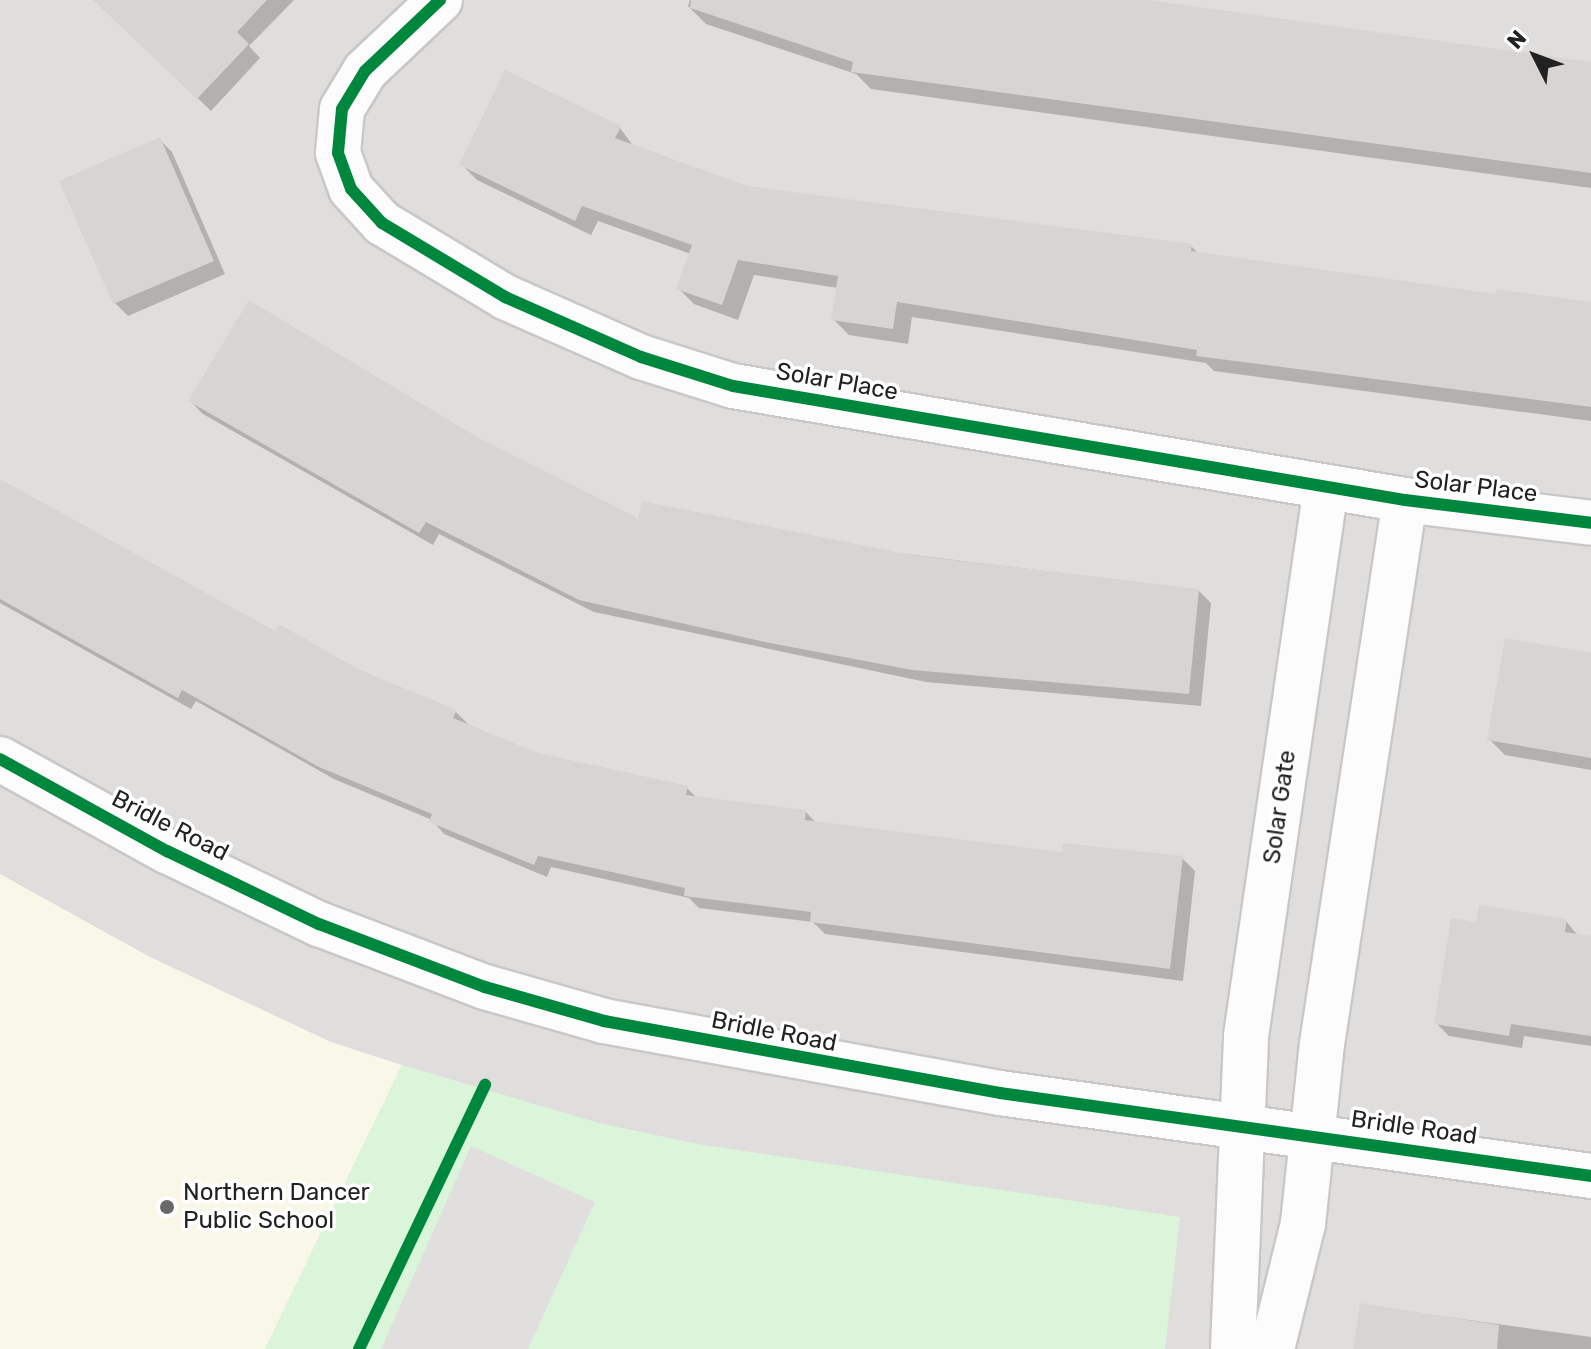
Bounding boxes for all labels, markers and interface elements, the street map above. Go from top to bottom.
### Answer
north arrow [1495,16,1575,96]
text: N [1501,25,1532,55]
street label: Solar Place [773,357,901,407]
street label: Solar Place [1413,465,1539,509]
street label: Solar Gate [1258,748,1302,866]
street label: Bridle Road [107,784,233,868]
street label: Bridle Road [709,1006,839,1058]
street label: Bridle Road [1349,1105,1479,1151]
place label: Northern Dancer Public School [183,1179,370,1235]
marker: Northern Dancer Public School [158,1198,176,1216]

